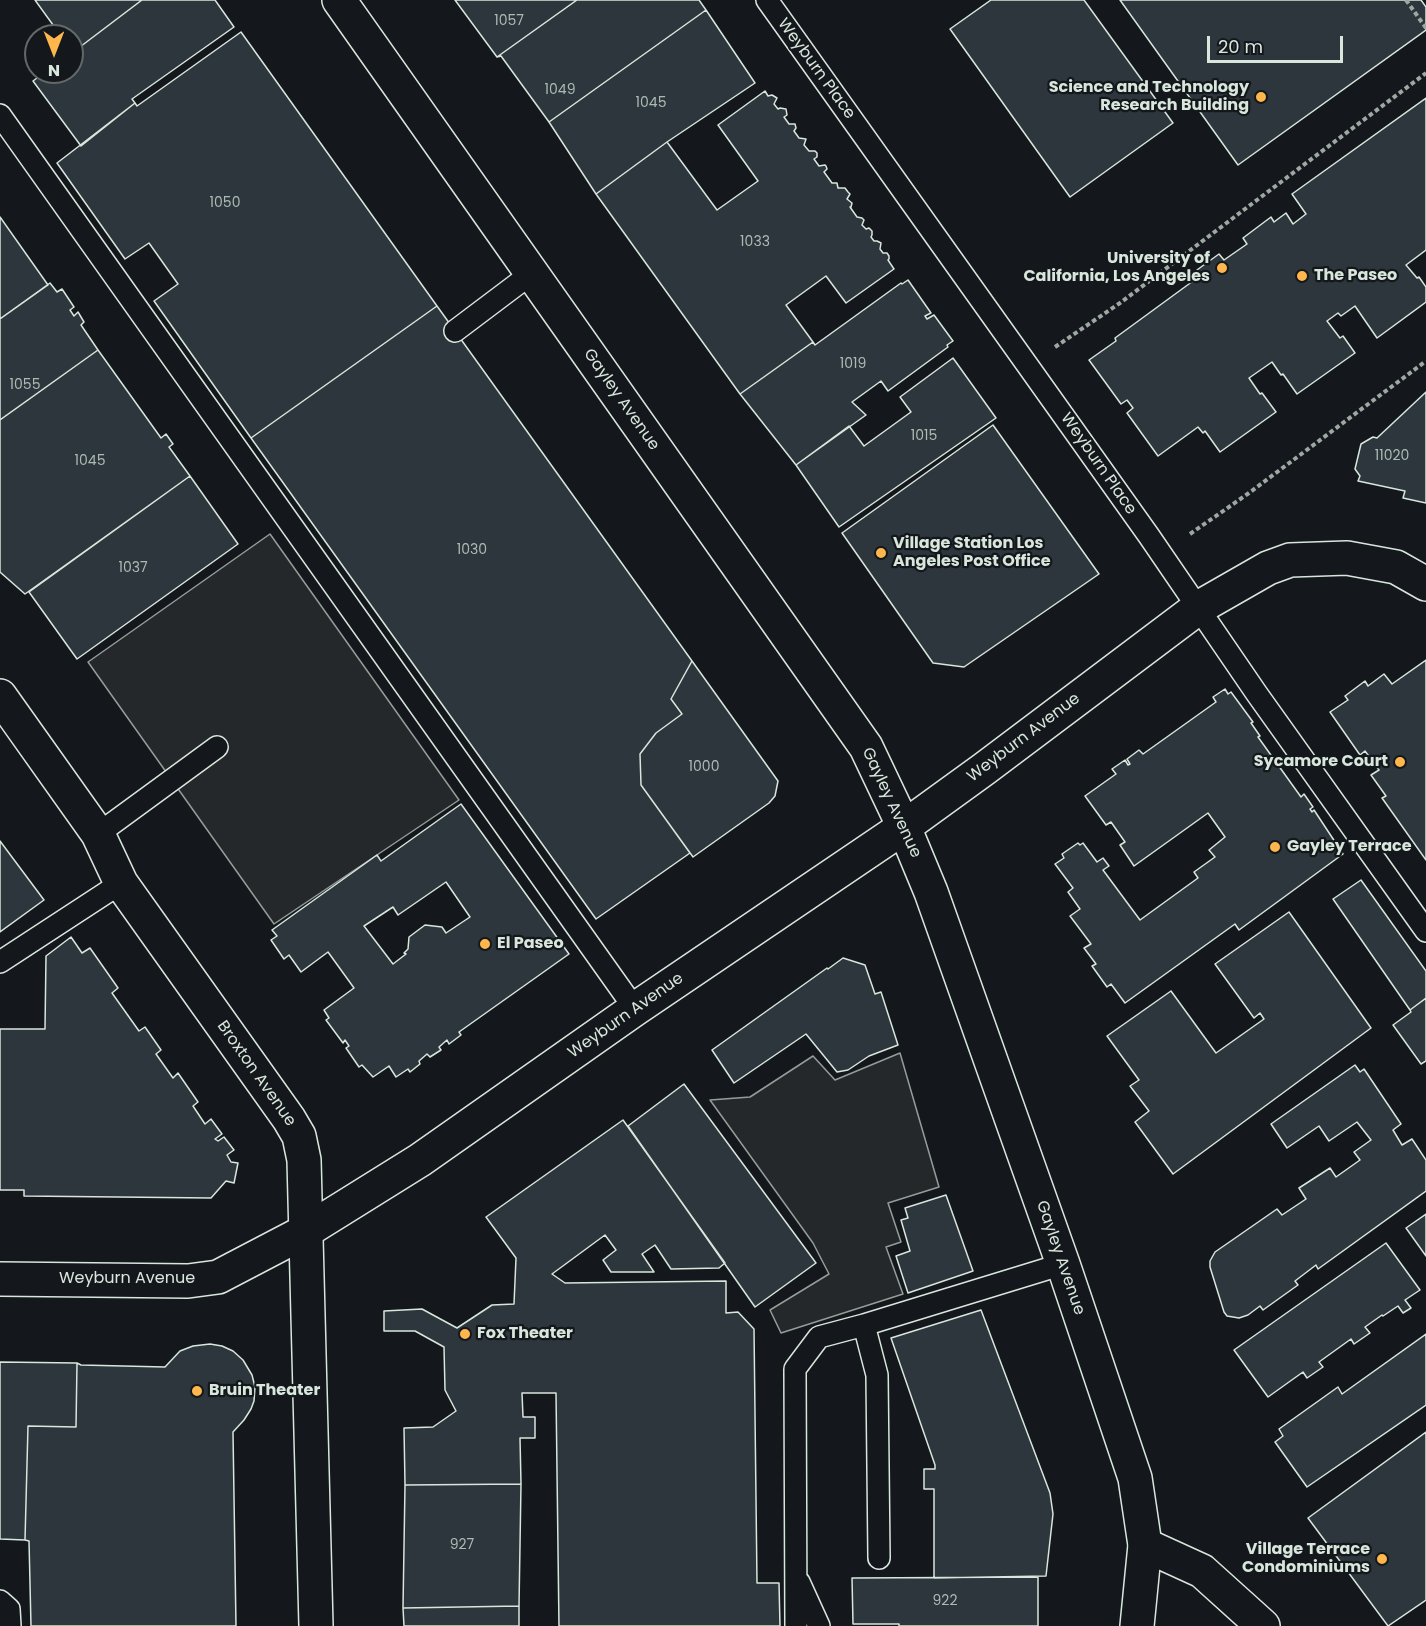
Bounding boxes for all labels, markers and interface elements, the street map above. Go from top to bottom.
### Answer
house number: 1057 [494,13,524,29]
street label: Weyburn Place [773,15,859,123]
north arrow [24,24,84,84]
scale bar [1210,24,1346,62]
text: 20 m [1218,34,1263,59]
text: N [48,59,60,82]
place label: Science and Technology Research Building [1049,78,1249,116]
house number: 1049 [545,82,575,98]
marker: Science and Technology Research Building [1254,90,1268,104]
house number: 1045 [636,95,666,111]
house number: 1050 [210,195,240,211]
house number: 1033 [740,234,770,250]
place label: University of California, Los Angeles [1023,249,1210,287]
marker: University of California, Los Angeles [1215,261,1229,275]
place label: The Paseo [1314,266,1397,286]
marker: The Paseo [1295,269,1309,283]
street label: Gayley Avenue [579,346,663,454]
house number: 1019 [840,356,866,372]
house number: 1055 [10,377,40,393]
street label: Weyburn Place [1056,409,1140,519]
house number: 1015 [911,428,937,444]
house number: 11020 [1375,448,1409,464]
house number: 1045 [75,453,105,469]
place label: Village Station Los Angeles Post Office [893,534,1051,572]
house number: 1030 [457,542,487,558]
marker: Village Station Los Angeles Post Office [874,546,888,560]
house number: 1037 [118,560,148,576]
street label: Weyburn Avenue [964,689,1084,787]
street label: Gayley Avenue [857,745,925,861]
place label: Sycamore Court [1254,752,1388,772]
marker: Sycamore Court [1393,755,1407,769]
house number: 1000 [689,759,719,775]
place label: Gayley Terrace [1287,837,1412,857]
marker: Gayley Terrace [1268,840,1282,854]
place label: El Paseo [497,934,564,954]
marker: El Paseo [478,937,492,951]
street label: Weyburn Avenue [565,969,687,1063]
street label: Broxton Avenue [212,1018,300,1130]
street label: Gayley Avenue [1031,1198,1089,1318]
street label: Weyburn Avenue [59,1269,195,1289]
place label: Fox Theater [477,1324,573,1344]
marker: Fox Theater [458,1327,472,1341]
place label: Bruin Theater [209,1381,320,1401]
marker: Bruin Theater [190,1384,204,1398]
house number: 927 [450,1537,474,1553]
place label: Village Terrace Condominiums [1242,1540,1370,1578]
marker: Village Terrace Condominiums [1375,1552,1389,1566]
house number: 922 [933,1593,957,1609]

